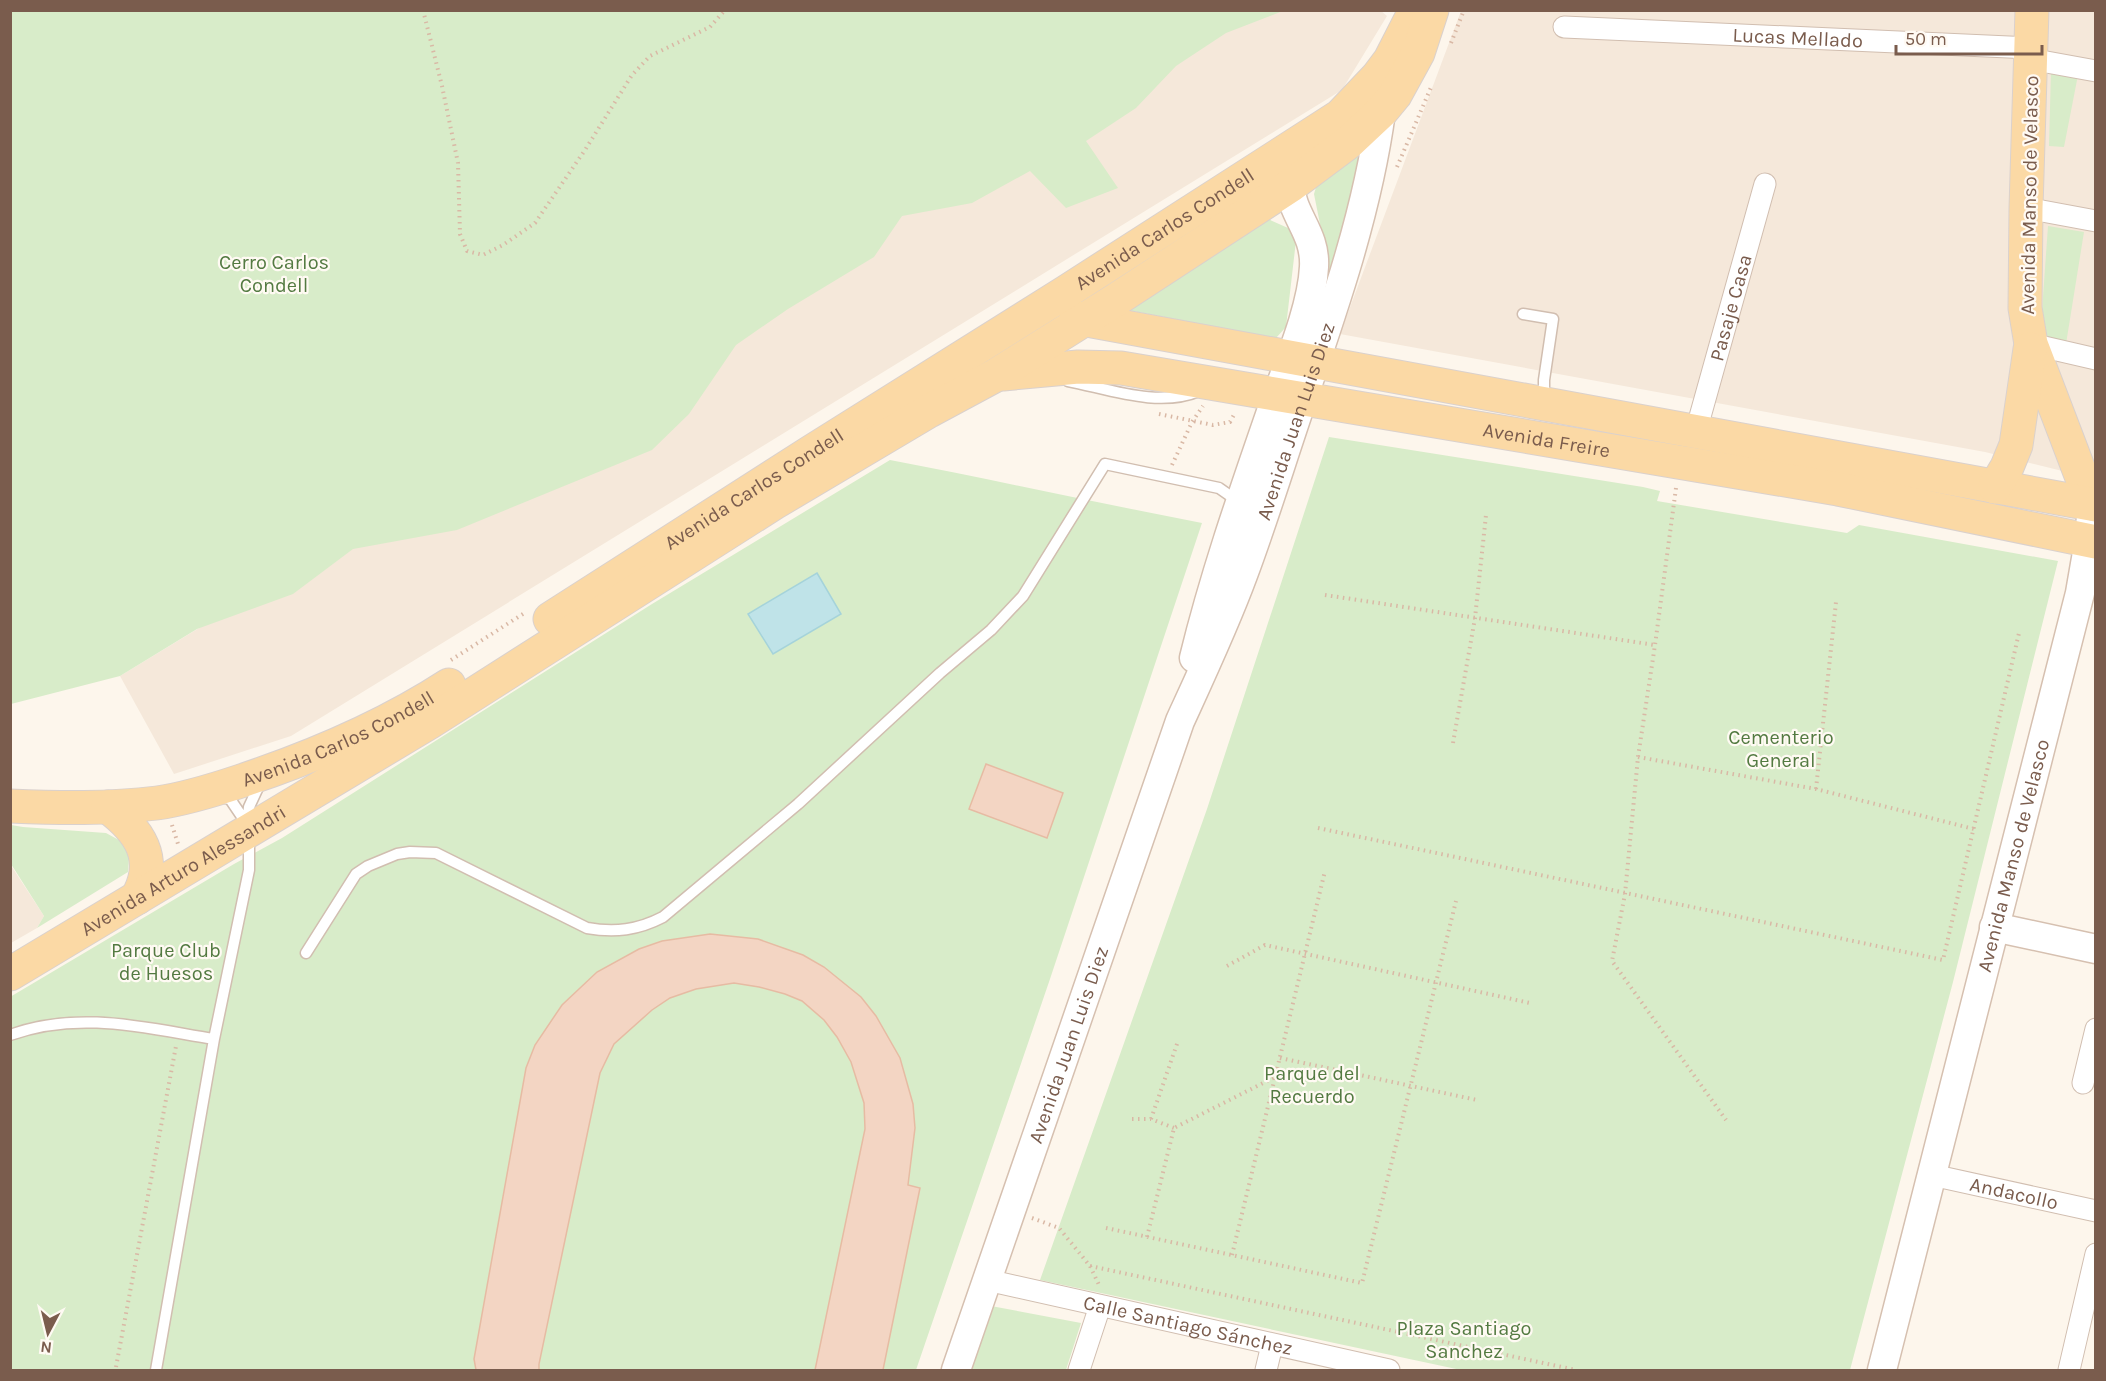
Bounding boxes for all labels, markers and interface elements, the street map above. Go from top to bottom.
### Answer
scale bar [1896,18,2042,56]
street label: Lucas Mellado [1732,24,1863,52]
text: 50 m [1905,28,1947,50]
street label: Avenida Manso de Velasco [2016,75,2043,315]
street label: Avenida Carlos Condell [1071,163,1259,295]
park label: Cerro Carlos Condell [219,251,329,297]
street label: Pasaje Casa [1705,252,1757,364]
street label: Avenida Juan Luis Diez [1252,320,1340,523]
street label: Avenida Freire [1481,418,1612,462]
street label: Avenida Carlos Condell [660,423,848,555]
street label: Avenida Carlos Condell [239,686,438,792]
park label: Cementerio General [1728,726,1834,772]
street label: Avenida Manso de Velasco [1973,737,2054,974]
street label: Avenida Arturo Alessandri [77,800,290,941]
park label: Parque Club de Huesos [111,939,221,985]
street label: Avenida Juan Luis Diez [1024,943,1113,1146]
park label: Parque del Recuerdo [1264,1062,1360,1108]
street label: Andacollo [1968,1173,2060,1214]
street label: Calle Santiago Sánchez [1081,1291,1295,1360]
north arrow [18,1303,78,1363]
park label: Plaza Santiago Sanchez [1397,1317,1531,1363]
text: N [39,1337,53,1358]

